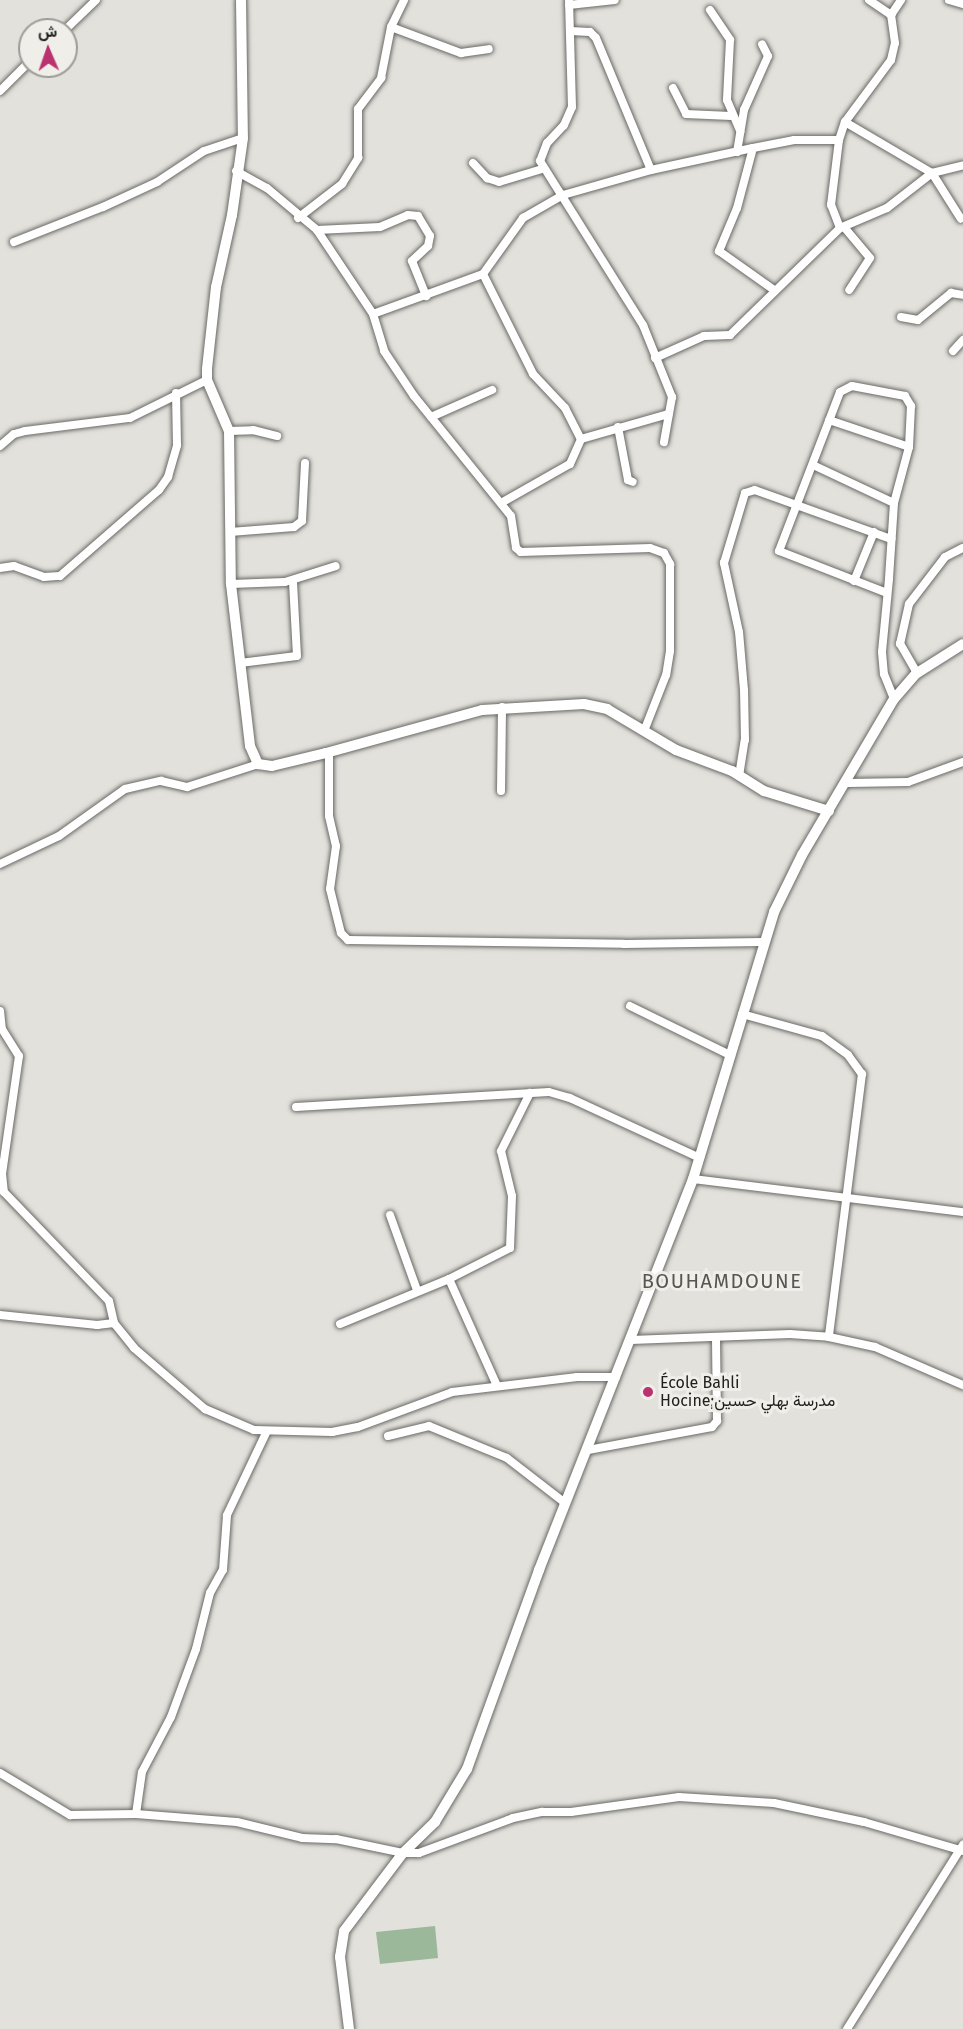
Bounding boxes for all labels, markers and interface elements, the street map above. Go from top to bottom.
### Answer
north arrow [18,18,78,78]
text: ش [37,22,57,41]
district label: BOUHAMDOUNE [642,1269,802,1293]
place label: École Bahli Hocine;مدرسة بهلي حسين [660,1373,835,1411]
marker: École Bahli Hocine;مدرسة بهلي حسين [641,1385,655,1399]

